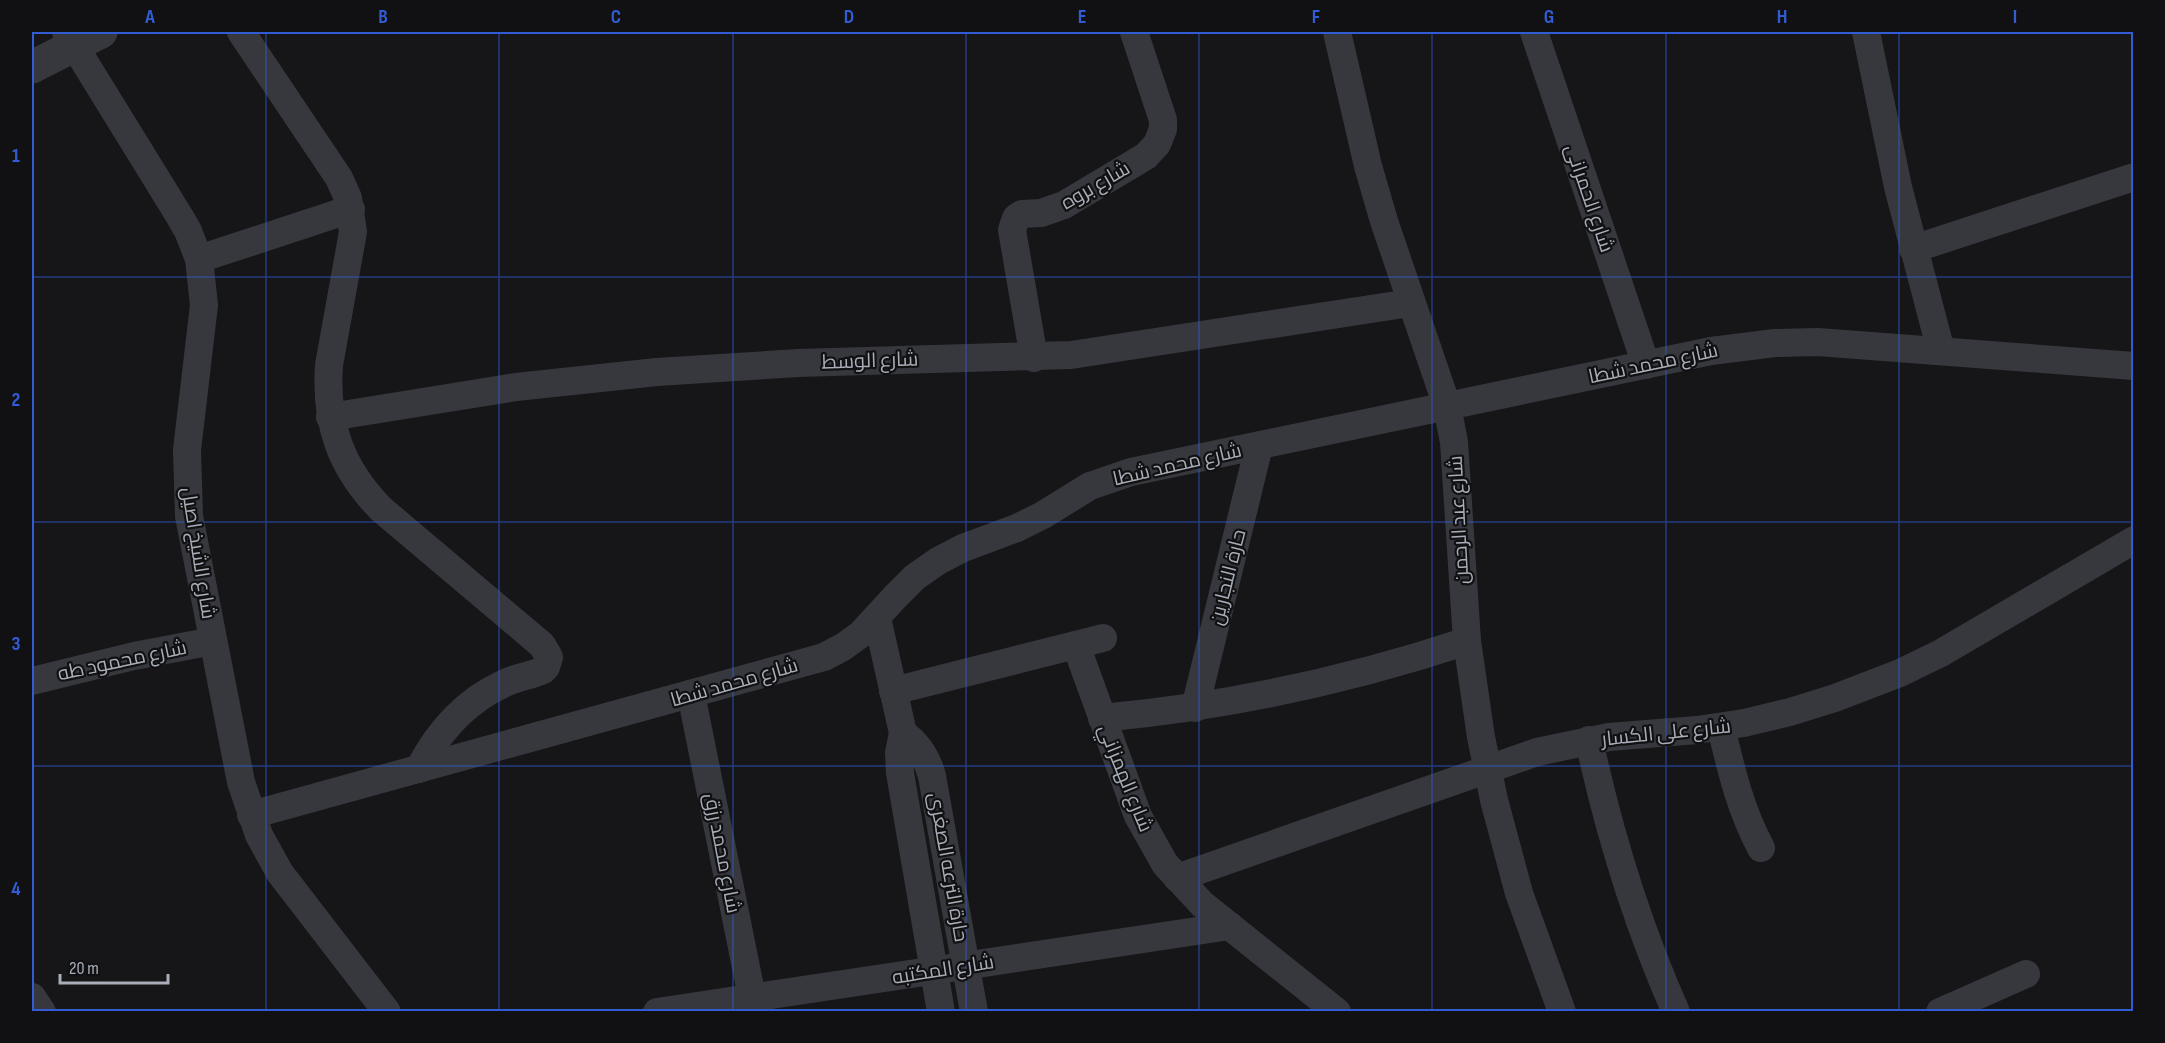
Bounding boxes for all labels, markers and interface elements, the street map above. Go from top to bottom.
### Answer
text: A [144,5,155,29]
text: B [378,5,388,29]
text: C [611,5,621,29]
text: D [844,5,854,29]
text: E [1078,5,1086,29]
text: F [1312,5,1320,29]
text: G [1544,5,1554,29]
text: H [1777,5,1787,29]
text: I [2013,5,2017,29]
street label: شارع الحمرانى [1558,141,1619,256]
text: 1 [12,144,20,168]
street label: شارع بروه [1057,157,1135,216]
street label: شارع محمد شطا [1586,339,1720,390]
street label: شارع الوسط [821,347,919,376]
text: 2 [12,388,20,412]
street label: شارع محمد شطا [1110,438,1244,492]
street label: شارع عبد الرحمن [1444,455,1475,585]
street label: شارع الشيخ اصيل [175,485,220,621]
street label: حارة النجارين [1204,527,1251,628]
text: 3 [12,632,21,656]
street label: شارع محمود طه [56,636,189,687]
street label: شارع محمد شطا [668,653,801,714]
street label: شارع على الكسار [1599,714,1732,753]
street label: شارع الهمزاني [1090,721,1158,837]
street label: شارع محمد رزق [698,791,745,916]
street label: حارة الترعه الصغرى [923,791,973,944]
text: 4 [11,877,21,901]
scale bar [60,947,168,985]
street label: شارع المكتبه [891,950,996,991]
text: 20 m [69,958,99,979]

